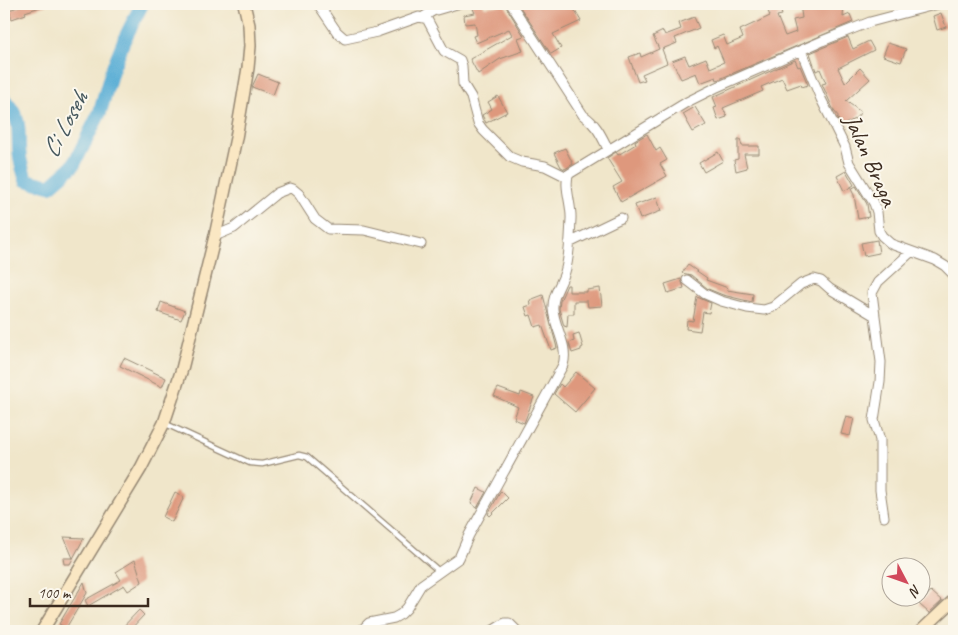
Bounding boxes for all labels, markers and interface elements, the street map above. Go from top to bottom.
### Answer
water label: Ci Loseh [34,85,96,163]
street label: Jalan Braga [837,108,905,212]
north arrow [880,558,930,608]
scale bar [30,575,148,607]
text: N [905,581,925,601]
text: 100 m [38,584,72,603]

